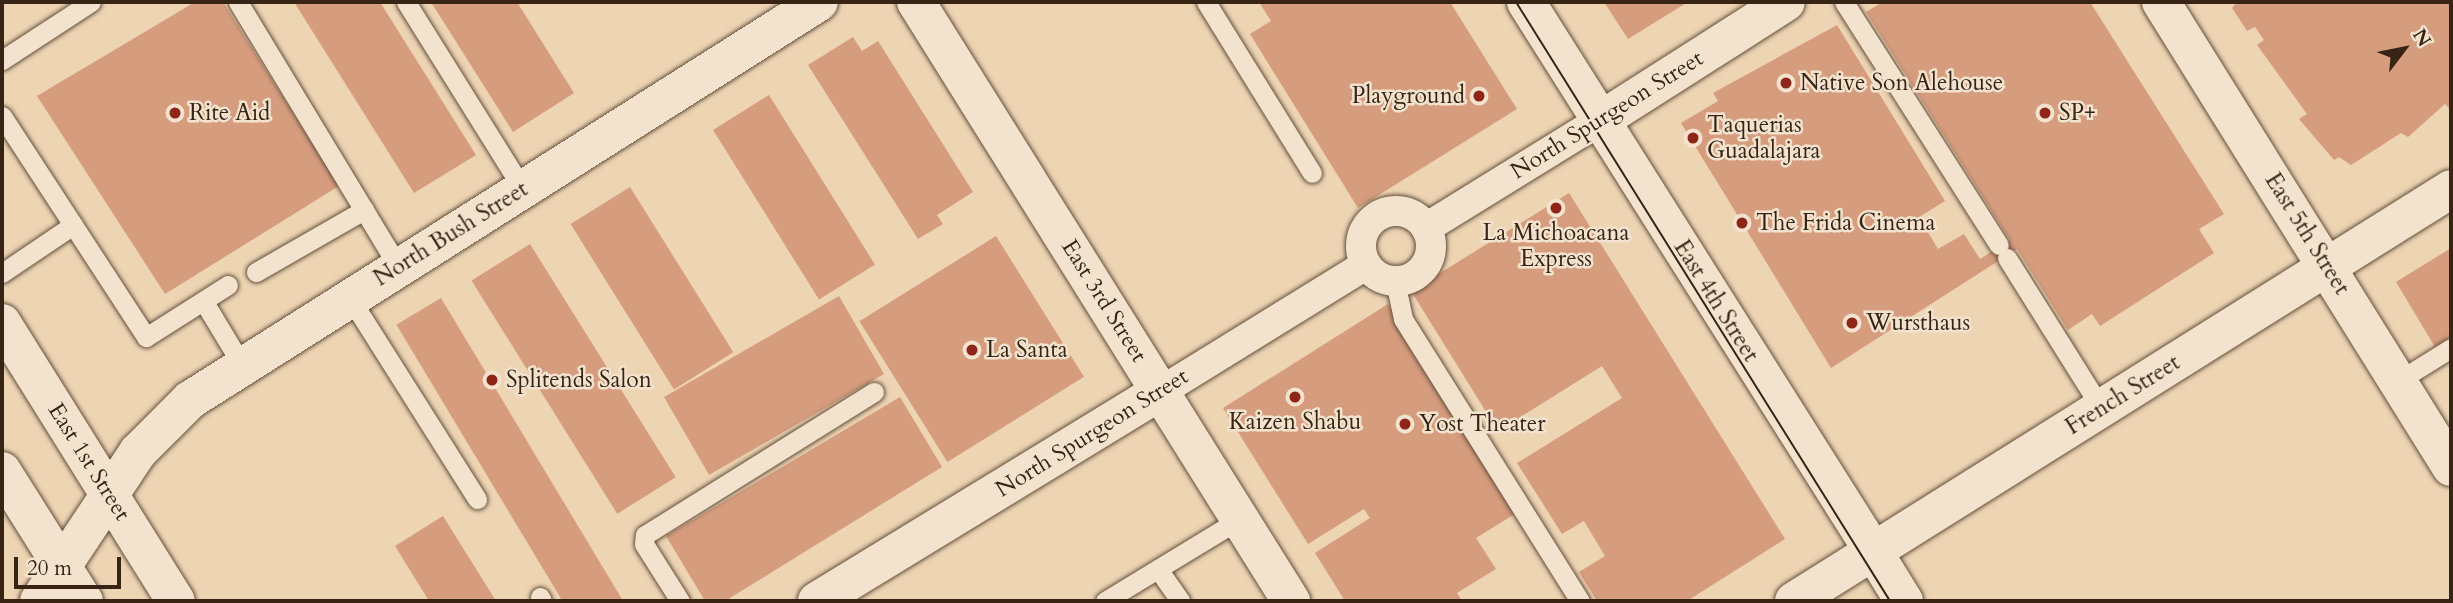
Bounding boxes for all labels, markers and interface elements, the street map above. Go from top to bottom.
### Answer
north arrow [2369,14,2439,84]
text: N [2406,24,2437,52]
street label: North Spurgeon Street [1506,45,1708,185]
place label: Native Son Alehouse [1800,69,2003,97]
marker: Native Son Alehouse [1778,75,1794,91]
place label: Playground [1352,82,1465,110]
marker: Playground [1471,88,1487,104]
place label: Rite Aid [189,99,270,127]
place label: SP+ [2059,99,2096,127]
marker: Rite Aid [167,105,183,121]
marker: SP+ [2037,105,2053,121]
place label: Taquerias Guadalajara [1707,111,1820,165]
marker: Taquerias Guadalajara [1685,130,1701,146]
street label: East 5th Street [2259,168,2355,300]
street label: North Bush Street [369,176,533,292]
marker: La Michoacana Express [1548,200,1564,216]
place label: The Frida Cinema [1756,209,1935,237]
marker: The Frida Cinema [1734,215,1750,231]
place label: La Michoacana Express [1482,219,1630,273]
street label: East 3rd Street [1055,235,1153,367]
street label: East 4th Street [1668,235,1764,367]
place label: Wursthaus [1866,309,1970,337]
marker: Wursthaus [1844,315,1860,331]
place label: La Santa [986,336,1068,364]
marker: La Santa [964,342,980,358]
street label: French Street [2061,349,2185,441]
street label: North Spurgeon Street [991,363,1193,503]
place label: Splitends Salon [506,366,652,394]
marker: Splitends Salon [484,372,500,388]
marker: Kaizen Shabu [1287,389,1303,405]
street label: East 1st Street [42,398,136,526]
place label: Kaizen Shabu [1229,408,1361,436]
place label: Yost Theater [1419,410,1546,438]
marker: Yost Theater [1397,416,1413,432]
scale bar [18,544,124,588]
text: 20 m [27,554,72,583]

